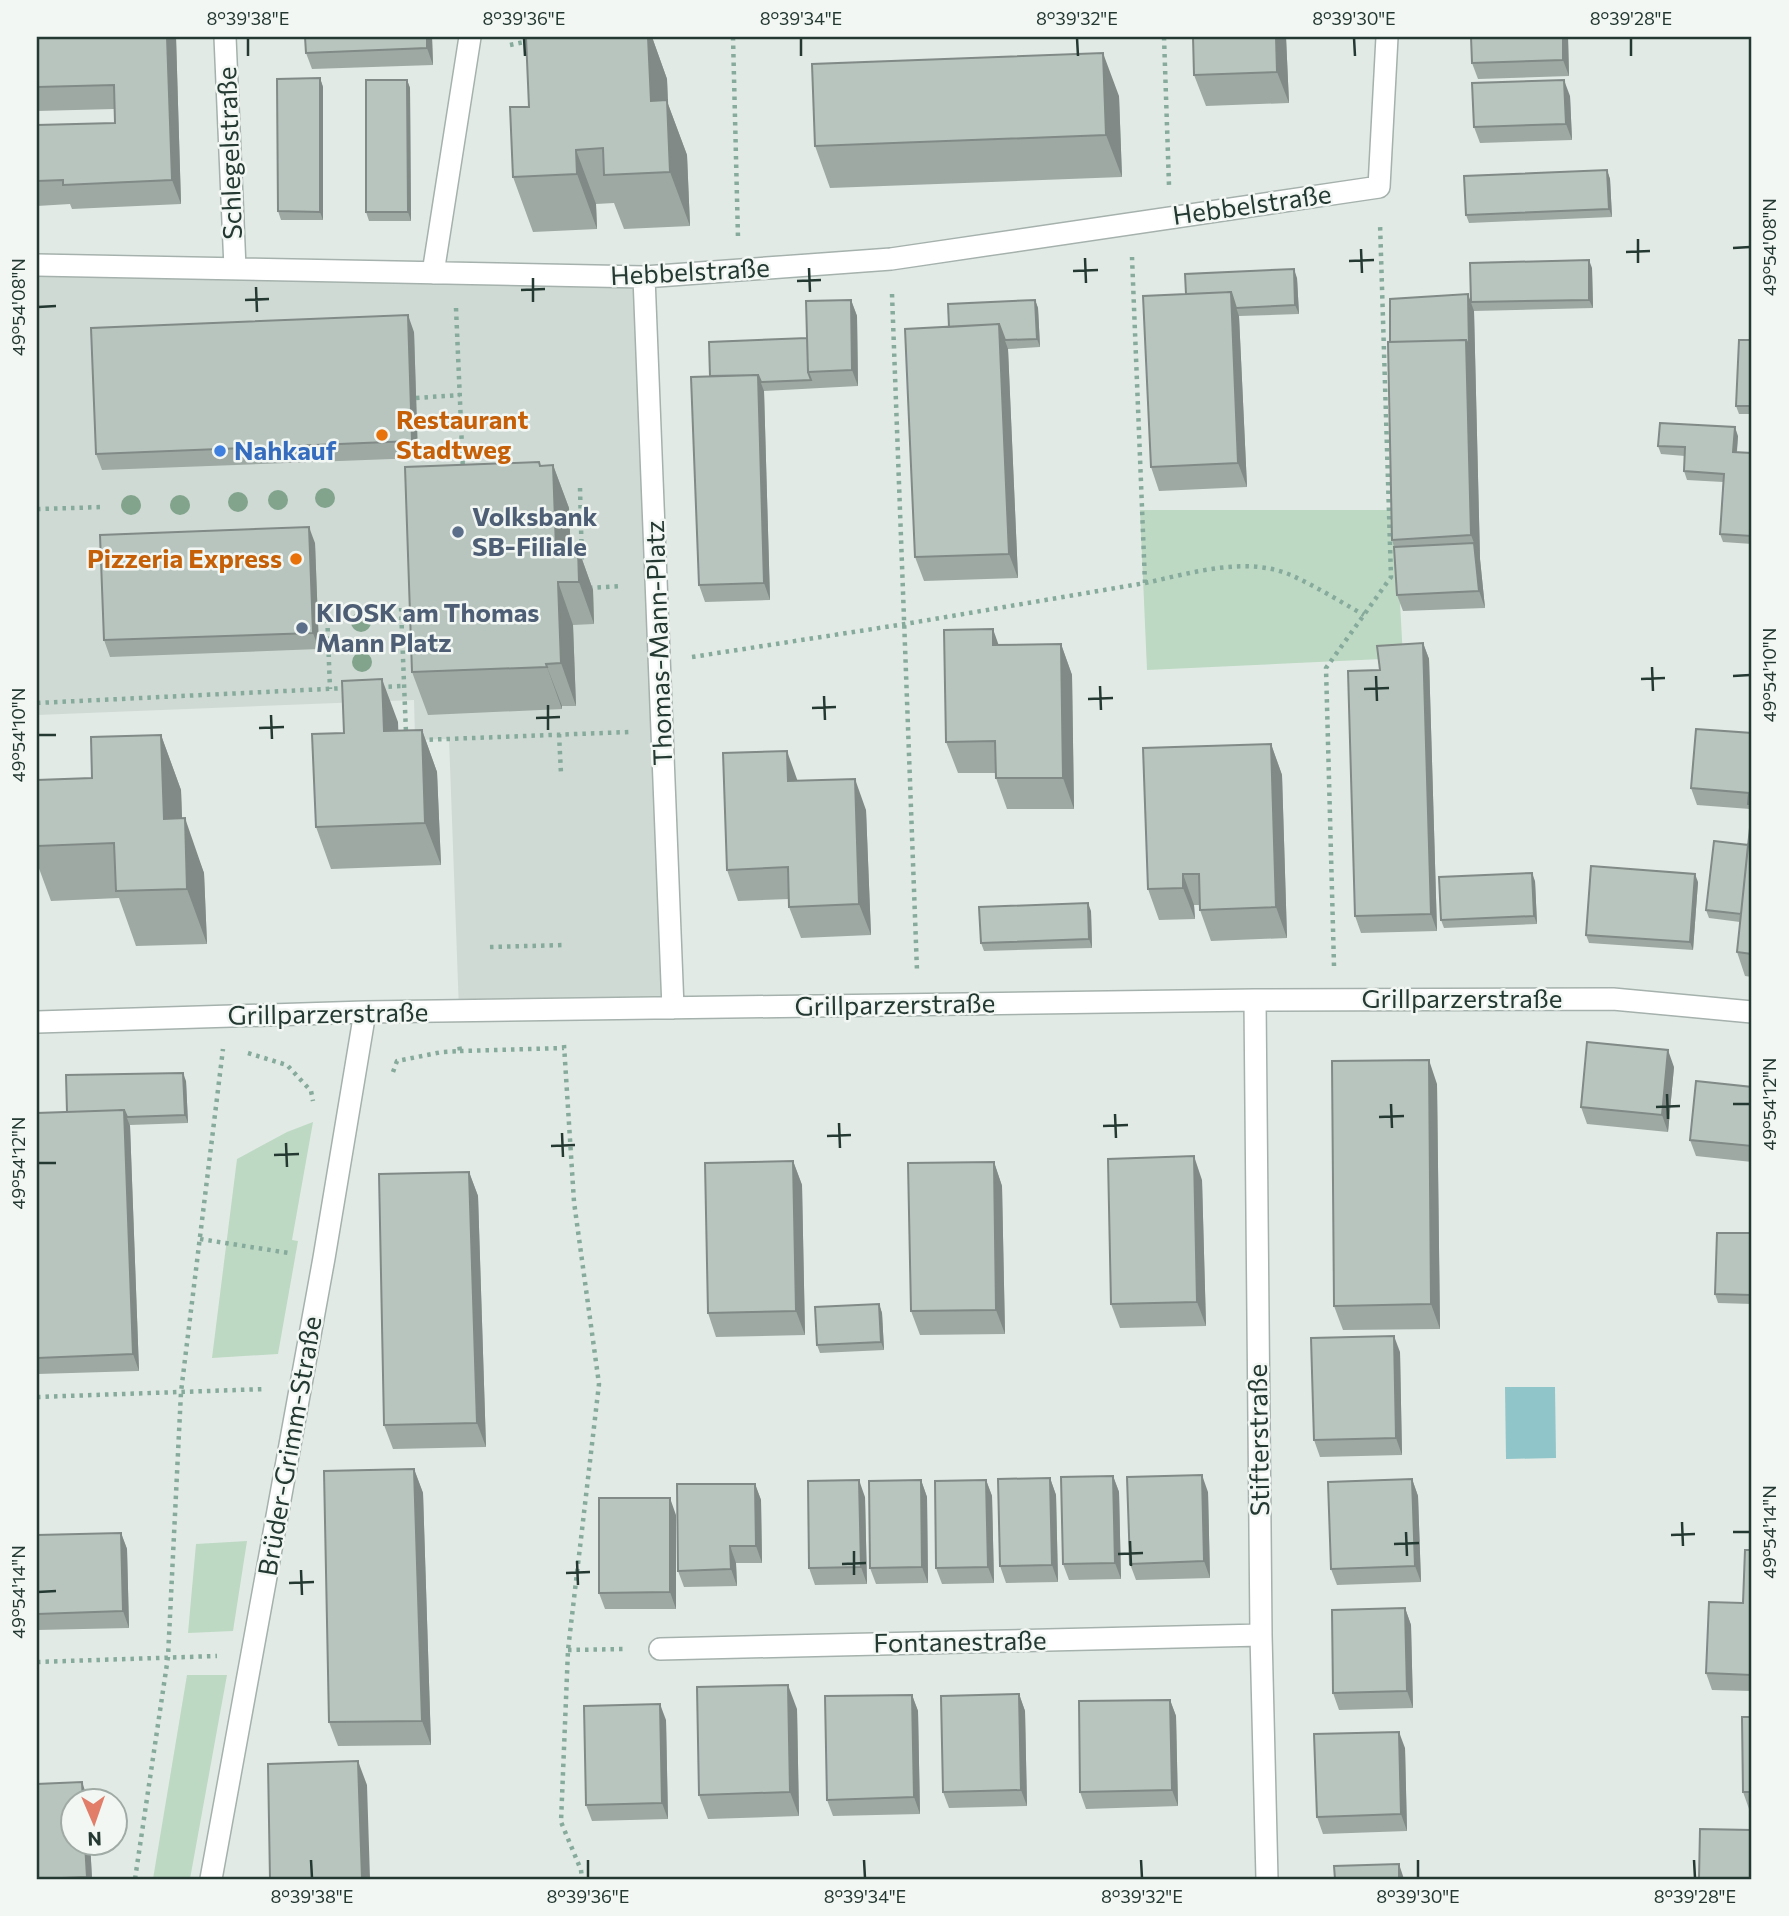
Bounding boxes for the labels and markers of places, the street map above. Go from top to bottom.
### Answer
place label: Restaurant Stadtweg [396,403,528,464]
marker: Restaurant Stadtweg [374,427,390,443]
place label: Nahkauf [234,434,337,465]
marker: Nahkauf [212,443,228,459]
place label: Volksbank SB-Filiale [472,500,597,561]
marker: Volksbank SB-Filiale [450,524,466,540]
place label: Pizzeria Express [87,542,282,573]
marker: Pizzeria Express [288,551,304,567]
place label: KIOSK am Thomas Mann Platz [316,596,539,657]
marker: KIOSK am Thomas Mann Platz [294,620,310,636]

